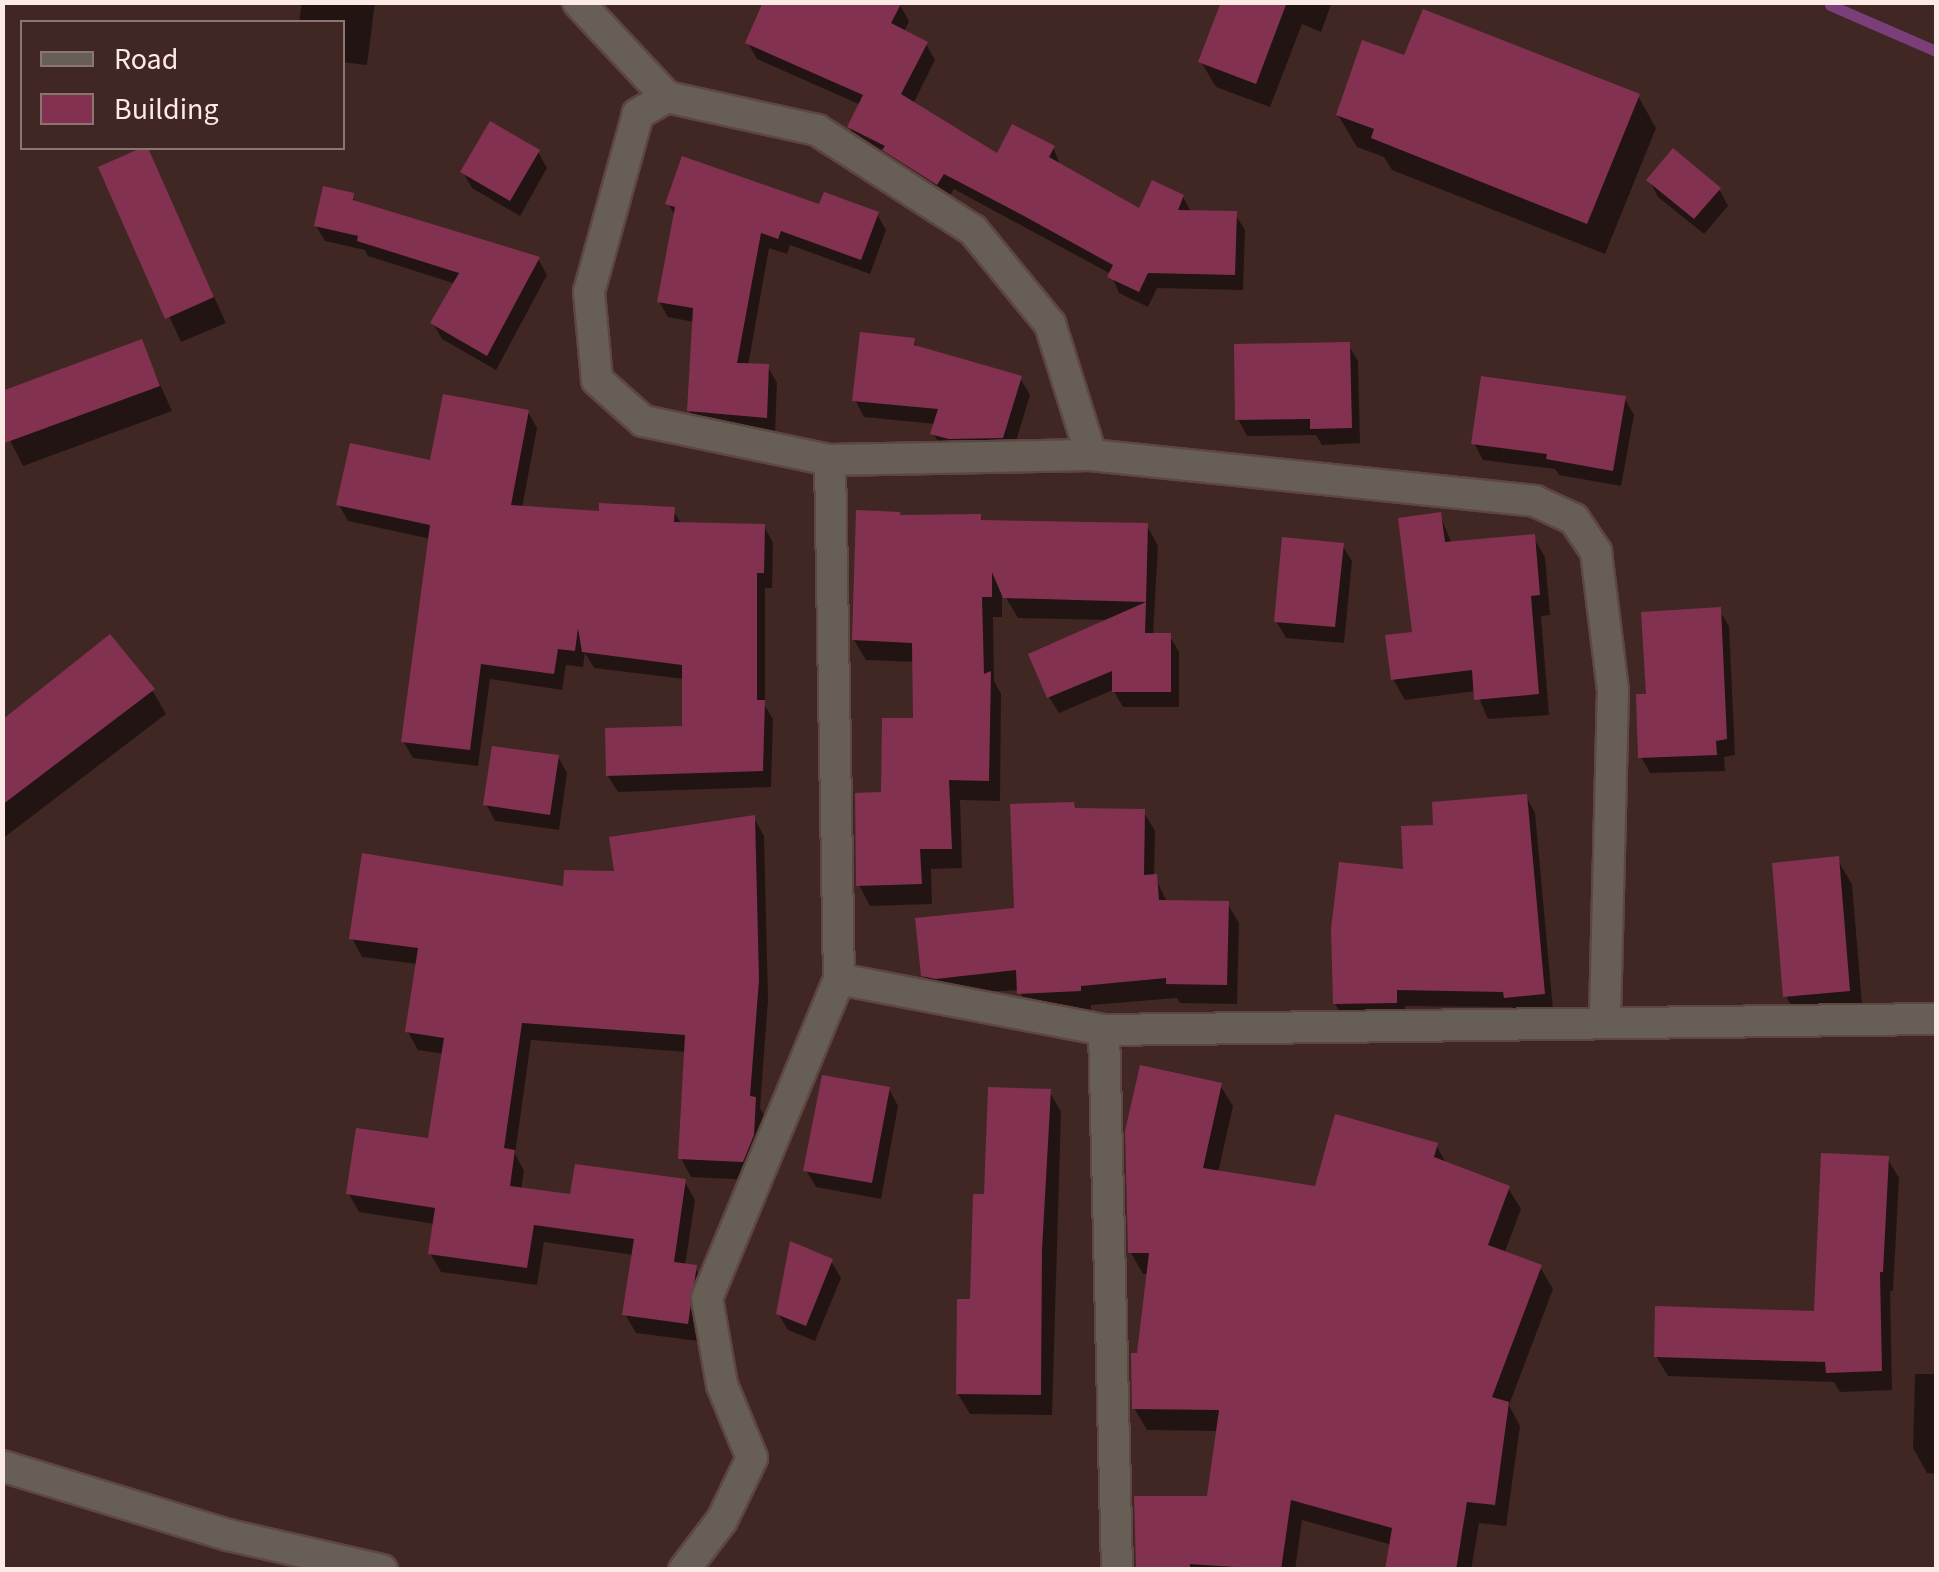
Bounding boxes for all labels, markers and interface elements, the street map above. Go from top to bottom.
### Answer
legend [20,20,345,150]
text: Road [114,38,178,81]
text: Building [114,88,219,131]

